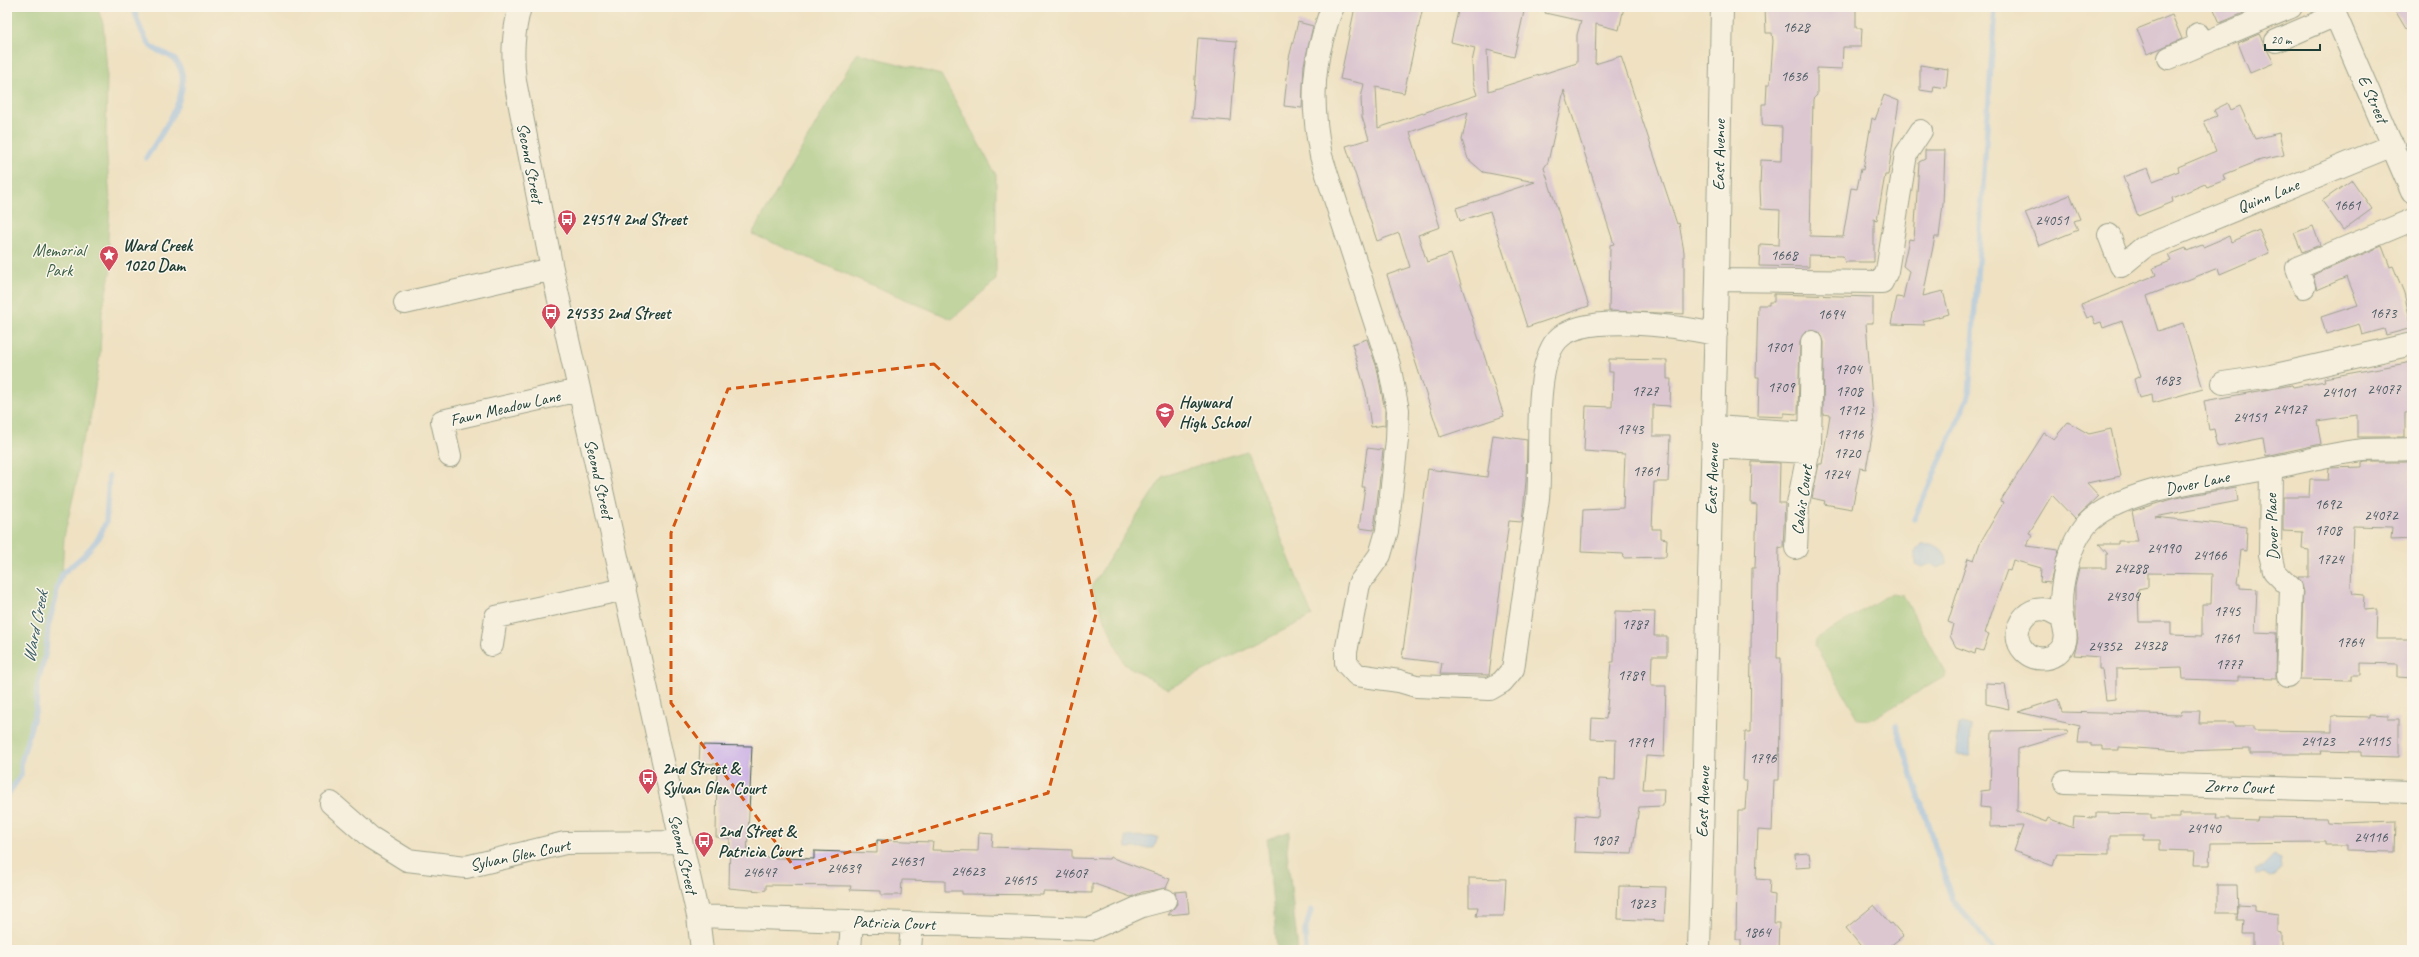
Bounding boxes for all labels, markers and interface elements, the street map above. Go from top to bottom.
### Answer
house number: 1628 [1782,18,1811,37]
scale bar [2265,26,2320,52]
text: 20 m [2271,32,2293,48]
house number: 1636 [1780,67,1809,86]
street label: E Street [2353,72,2394,128]
street label: East Avenue [1708,118,1730,191]
street label: Second Street [512,121,548,207]
street label: Quinn Lane [2234,174,2303,218]
house number: 1661 [2333,196,2362,215]
bus stop icon: 24514 2nd Street [556,208,578,236]
place label: 24514 2nd Street [581,209,689,230]
house number: 24051 [2035,211,2070,230]
place label: Ward Creek 1020 Dam [123,235,194,276]
park label: Memorial Park [33,240,89,281]
place icon: Ward Creek 1020 Dam [98,244,120,272]
house number: 1668 [1770,246,1799,265]
bus stop icon: 24535 2nd Street [540,302,562,330]
place label: 24535 2nd Street [565,303,673,324]
house number: 1673 [2369,304,2398,323]
house number: 1694 [1817,305,1846,324]
house number: 1701 [1765,338,1794,357]
house number: 1704 [1834,360,1863,379]
house number: 1683 [2153,371,2182,390]
house number: 1709 [1767,378,1796,397]
house number: 24077 [2367,380,2402,399]
house number: 1727 [1631,382,1660,401]
house number: 1708 [1835,382,1864,401]
house number: 24101 [2322,383,2357,402]
street label: Fawn Meadow Lane [448,385,564,431]
place label: Hayward High School [1179,392,1252,433]
house number: 24127 [2273,400,2308,419]
school or university icon: Hayward High School [1154,401,1176,429]
house number: 1712 [1837,401,1866,420]
house number: 24151 [2233,408,2268,427]
house number: 1743 [1616,420,1645,439]
house number: 1716 [1836,425,1865,444]
street label: Second Street [580,437,619,523]
street label: East Avenue [1700,442,1724,515]
house number: 1720 [1833,444,1862,463]
street label: Calais Court [1787,461,1818,536]
house number: 1761 [1632,462,1661,481]
house number: 1724 [1822,465,1851,484]
street label: Dover Lane [2163,466,2232,500]
street label: Dover Place [2260,492,2284,561]
house number: 1692 [2314,495,2343,514]
house number: 24072 [2364,506,2399,525]
house number: 1708 [2314,521,2343,540]
house number: 24190 [2147,539,2182,558]
house number: 24166 [2193,546,2228,565]
house number: 1724 [2316,550,2345,569]
house number: 24288 [2114,559,2149,578]
water label: Ward Creek [17,586,53,665]
house number: 24304 [2106,587,2141,606]
house number: 1745 [2213,602,2242,621]
house number: 1787 [1621,615,1650,634]
house number: 1761 [2212,629,2241,648]
house number: 1764 [2336,633,2365,652]
house number: 24328 [2133,636,2168,655]
house number: 24352 [2088,637,2123,656]
house number: 1777 [2215,655,2244,674]
house number: 1789 [1617,666,1646,685]
house number: 24123 [2301,732,2336,751]
house number: 24115 [2357,732,2392,751]
house number: 1791 [1626,733,1655,752]
house number: 1796 [1749,749,1778,768]
place label: 2nd Street & Sylvan Glen Court [662,758,768,799]
street label: East Avenue [1691,765,1715,838]
bus stop icon: 2nd Street & Sylvan Glen Court [637,767,659,795]
street label: Zorro Court [2204,775,2276,799]
street label: Second Street [664,812,703,898]
house number: 24140 [2187,819,2222,838]
place label: 2nd Street & Patricia Court [718,821,804,862]
house number: 24116 [2354,828,2389,847]
bus stop icon: 2nd Street & Patricia Court [693,830,715,858]
house number: 1807 [1591,831,1620,850]
street label: Sylvan Glen Court [468,834,574,876]
house number: 24631 [890,852,925,871]
house number: 24639 [827,859,862,878]
house number: 24623 [951,862,986,881]
house number: 24647 [743,863,778,882]
house number: 24607 [1054,864,1089,883]
house number: 24615 [1003,871,1038,890]
house number: 1823 [1628,894,1657,913]
street label: Patricia Court [852,911,938,935]
house number: 1864 [1743,923,1772,942]

